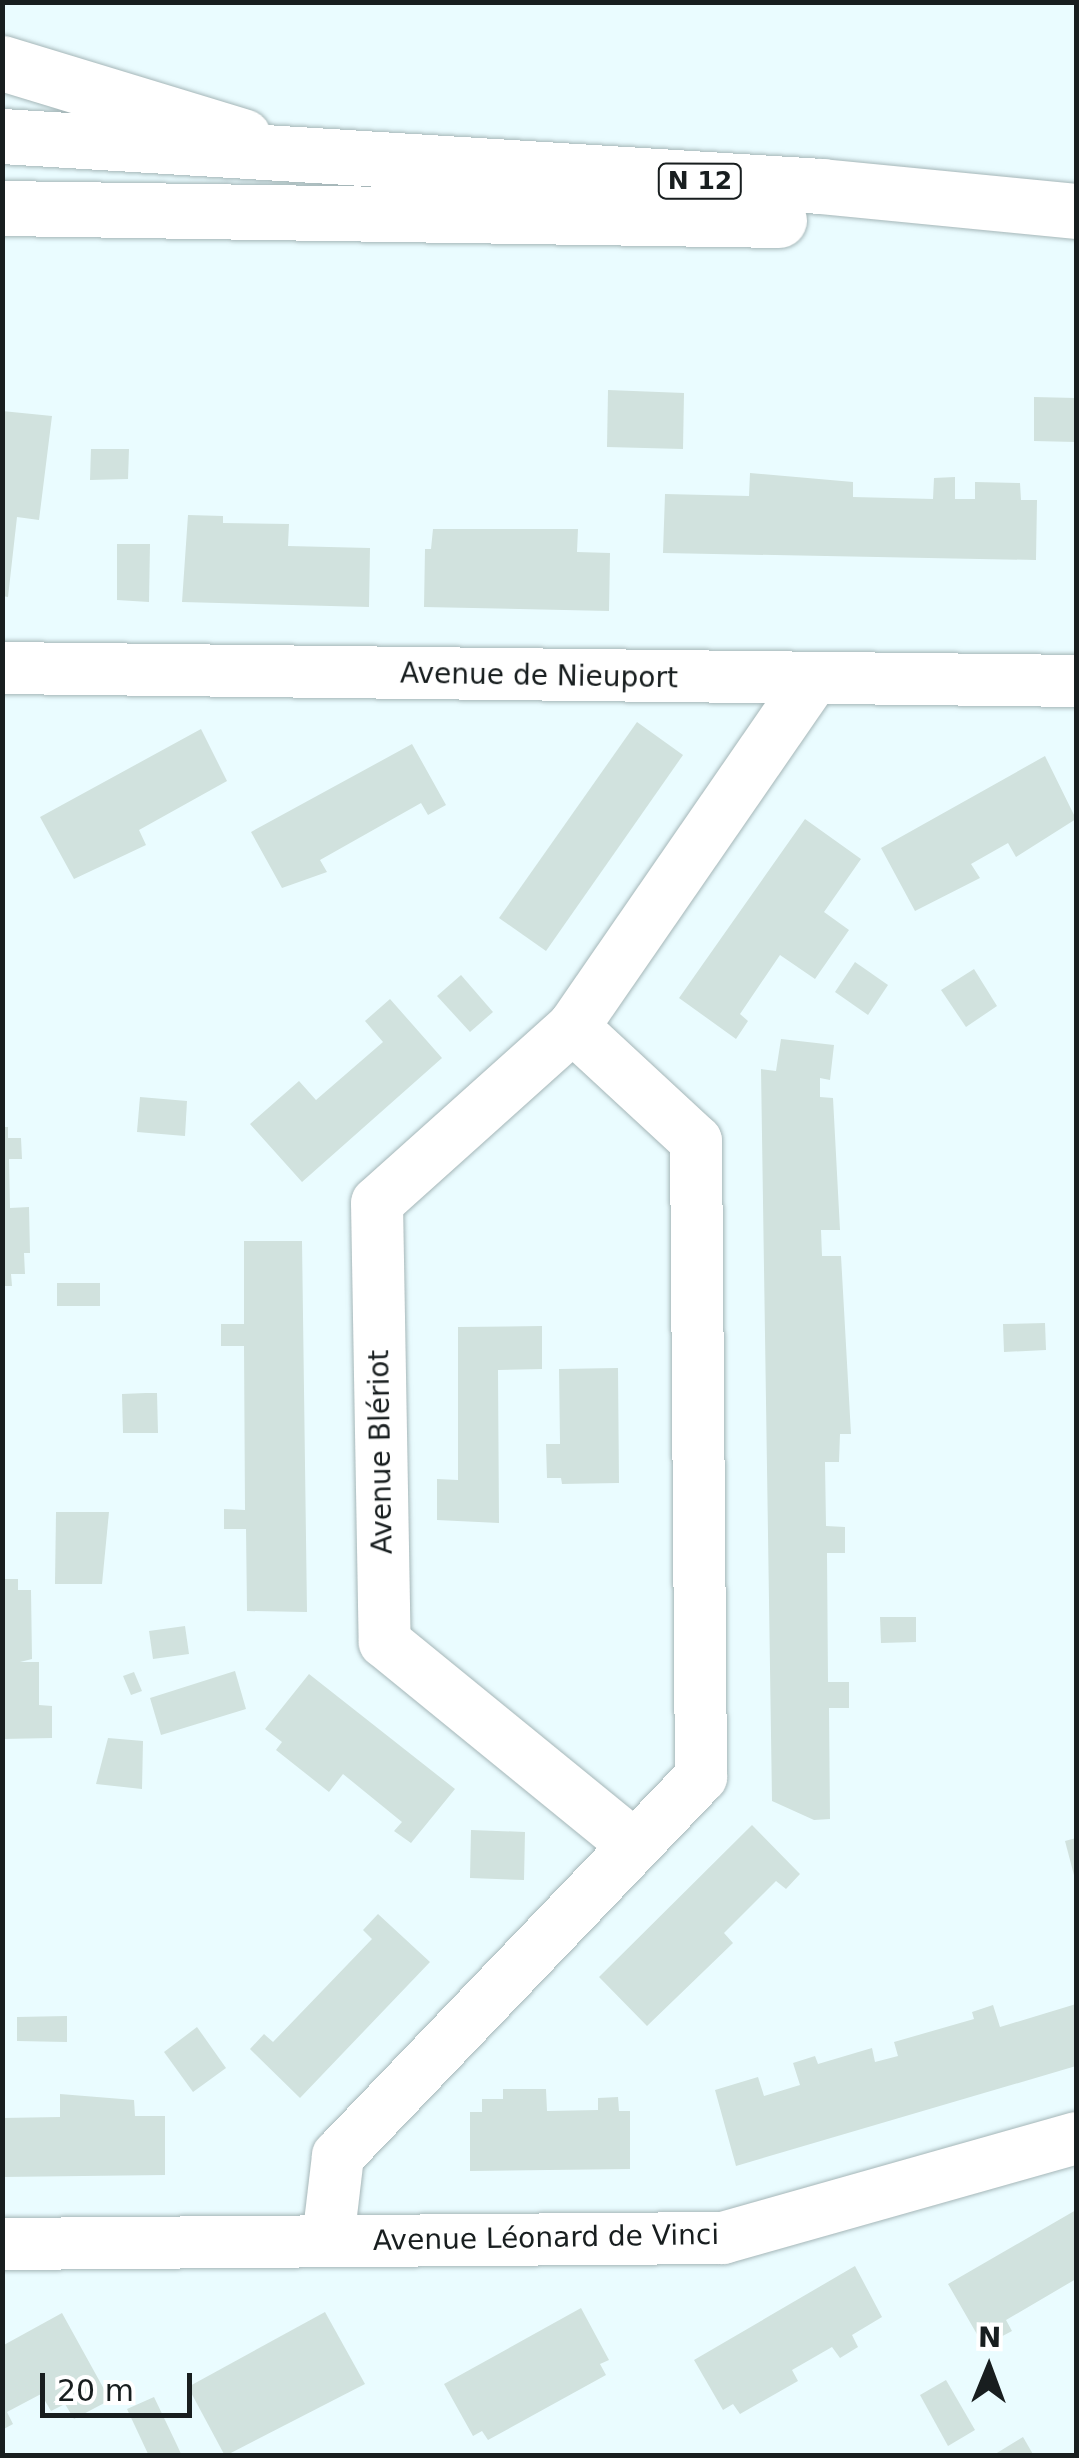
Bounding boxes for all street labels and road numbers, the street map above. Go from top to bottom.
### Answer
road number: N 12 [658,161,742,201]
street label: Avenue de Nieuport [400,657,678,695]
street label: Avenue Blériot [362,1349,400,1555]
street label: Avenue Léonard de Vinci [373,2218,719,2258]

